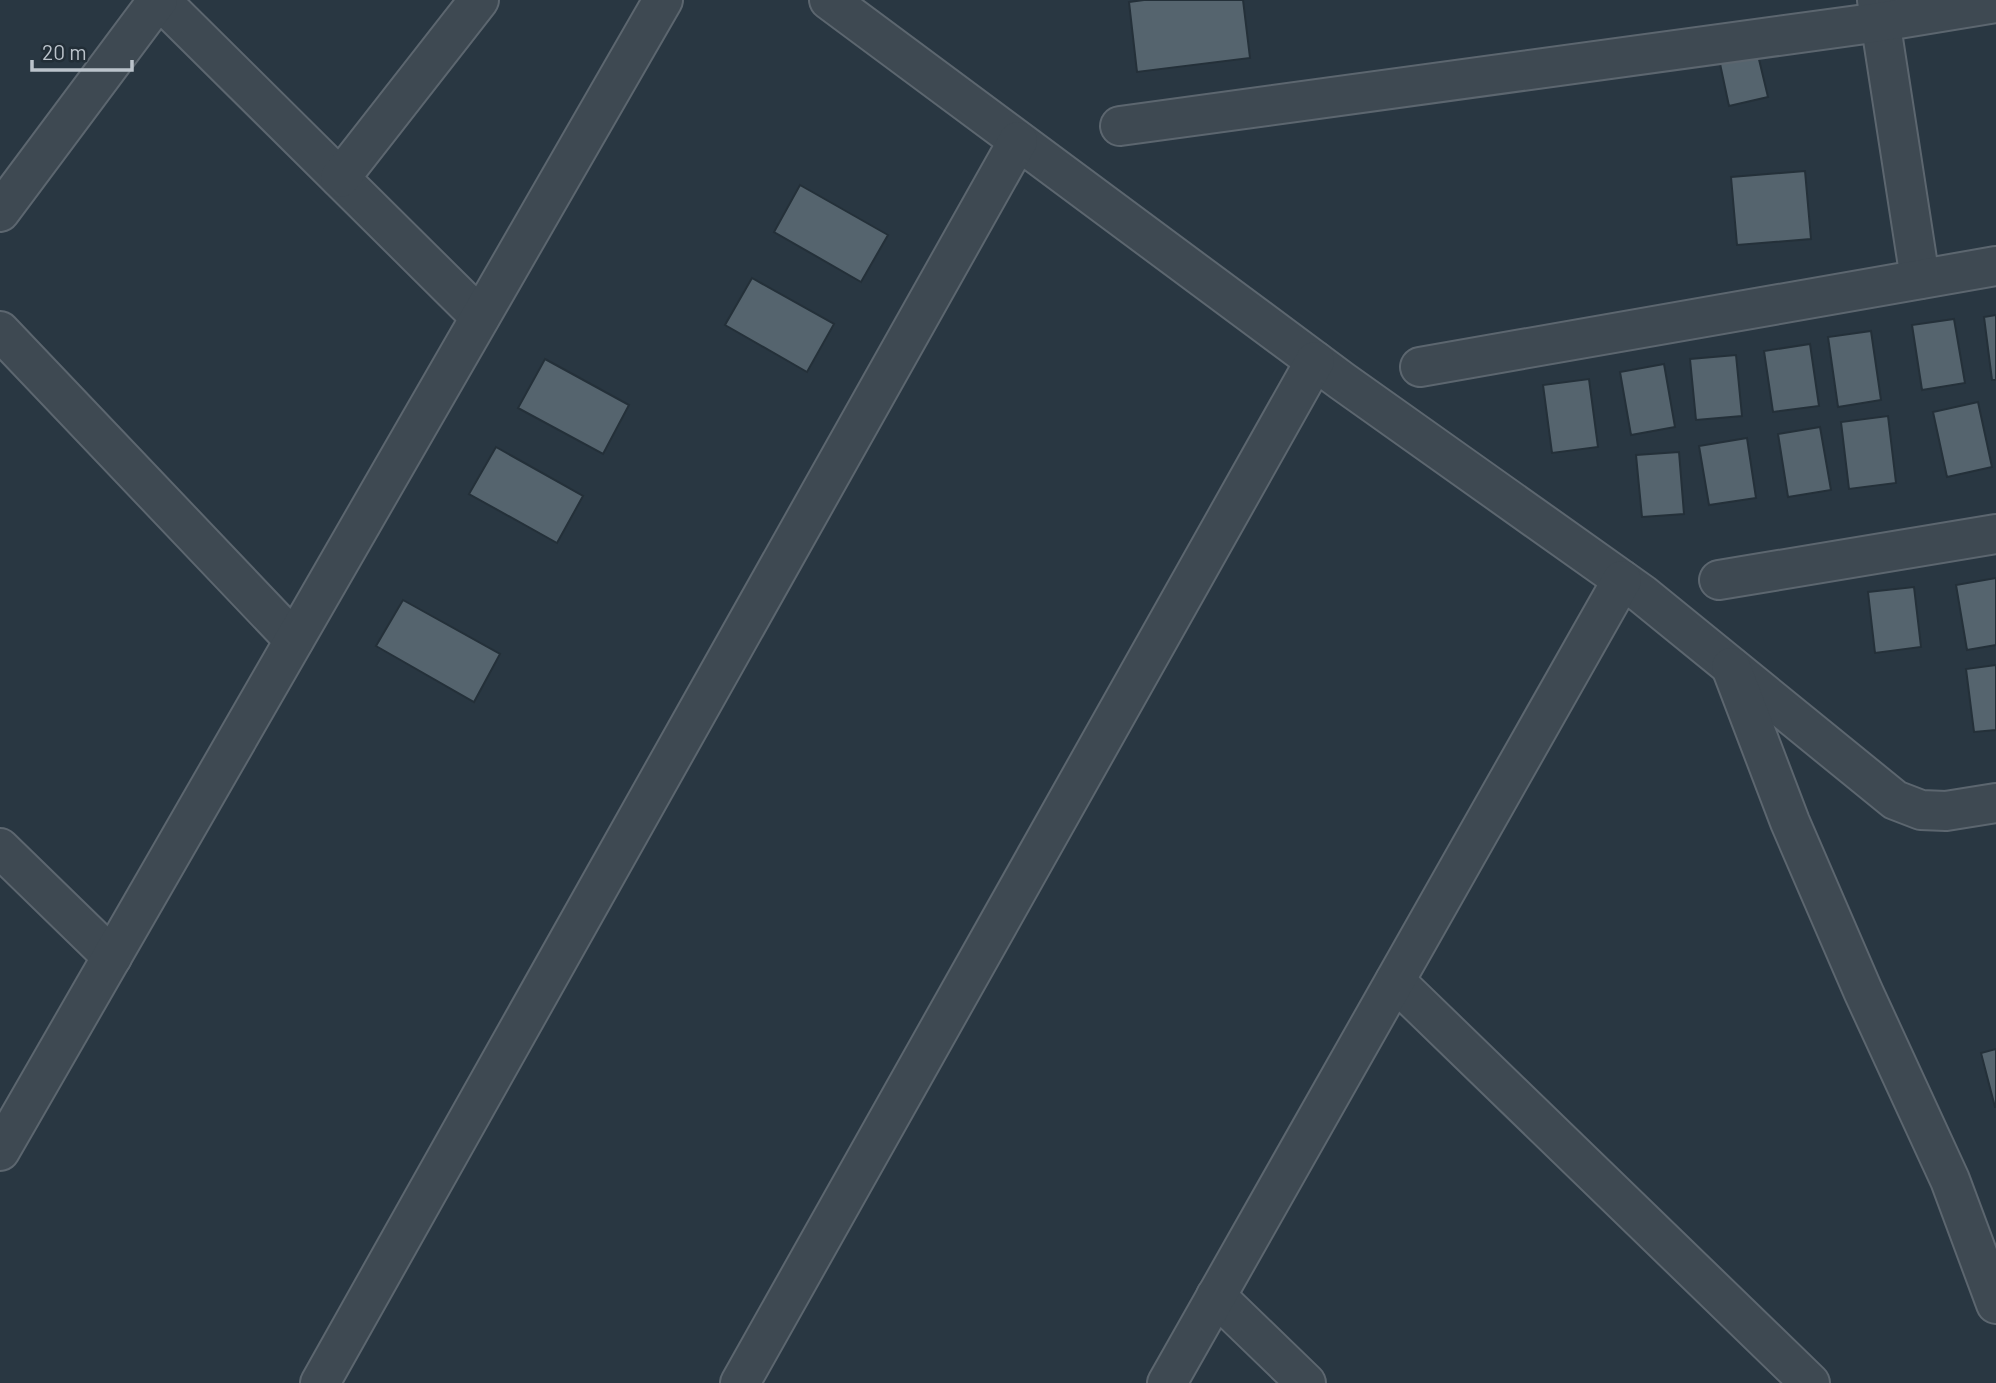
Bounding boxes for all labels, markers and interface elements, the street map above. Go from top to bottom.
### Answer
scale bar [32,28,131,72]
text: 20 m [42,39,87,64]

